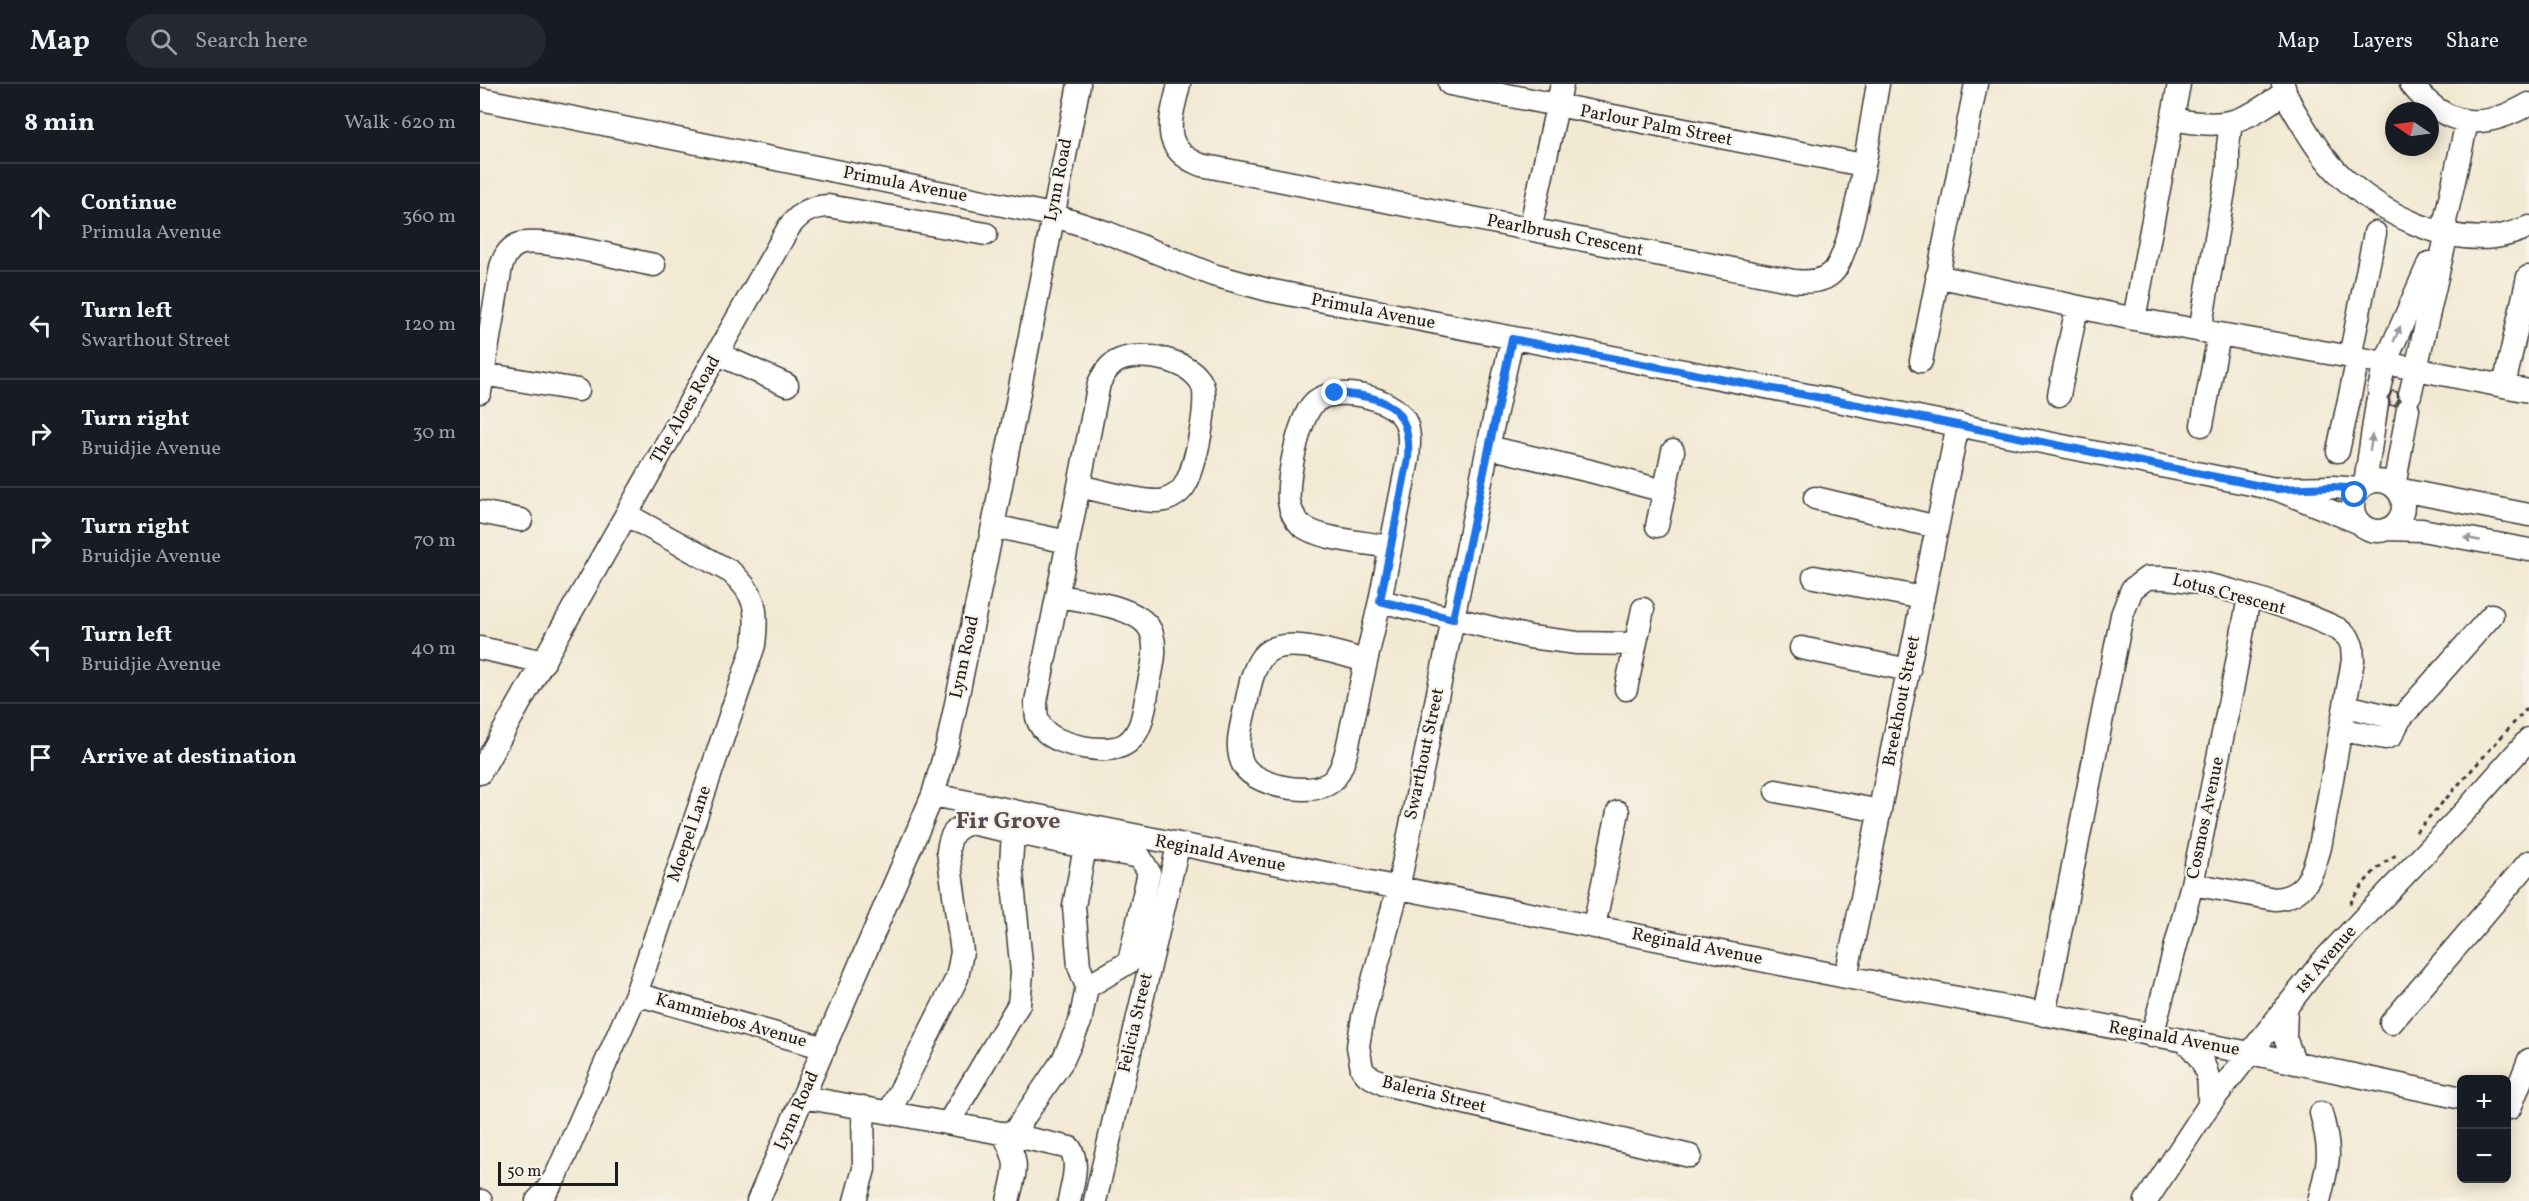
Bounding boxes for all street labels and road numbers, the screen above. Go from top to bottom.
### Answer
street label: Parlour Palm Street [1578,99,1734,153]
street label: Lynn Road [1039,136,1079,224]
street label: Primula Avenue [841,161,969,209]
street label: Pearlbrush Crescent [1484,209,1646,263]
street label: Primula Avenue [1309,288,1437,336]
street label: The Aloes Road [645,351,727,469]
street label: Lotus Crescent [2169,568,2289,622]
street label: Lynn Road [944,613,986,701]
street label: Breekhout Street [1877,633,1927,769]
street label: Swarthout Street [1399,686,1451,822]
street label: Cosmos Avenue [2181,754,2231,882]
street label: Moepel Lane [662,782,718,886]
street label: Reginald Avenue [1152,829,1288,879]
street label: 1st Avenue [2289,920,2363,1000]
street label: Reginald Avenue [1629,922,1765,972]
street label: Felicia Street [1112,971,1160,1075]
street label: Kammiebos Avenue [652,987,810,1055]
street label: Reginald Avenue [2106,1015,2242,1063]
street label: Lynn Road [768,1067,826,1155]
street label: Baleria Street [1379,1070,1489,1120]

